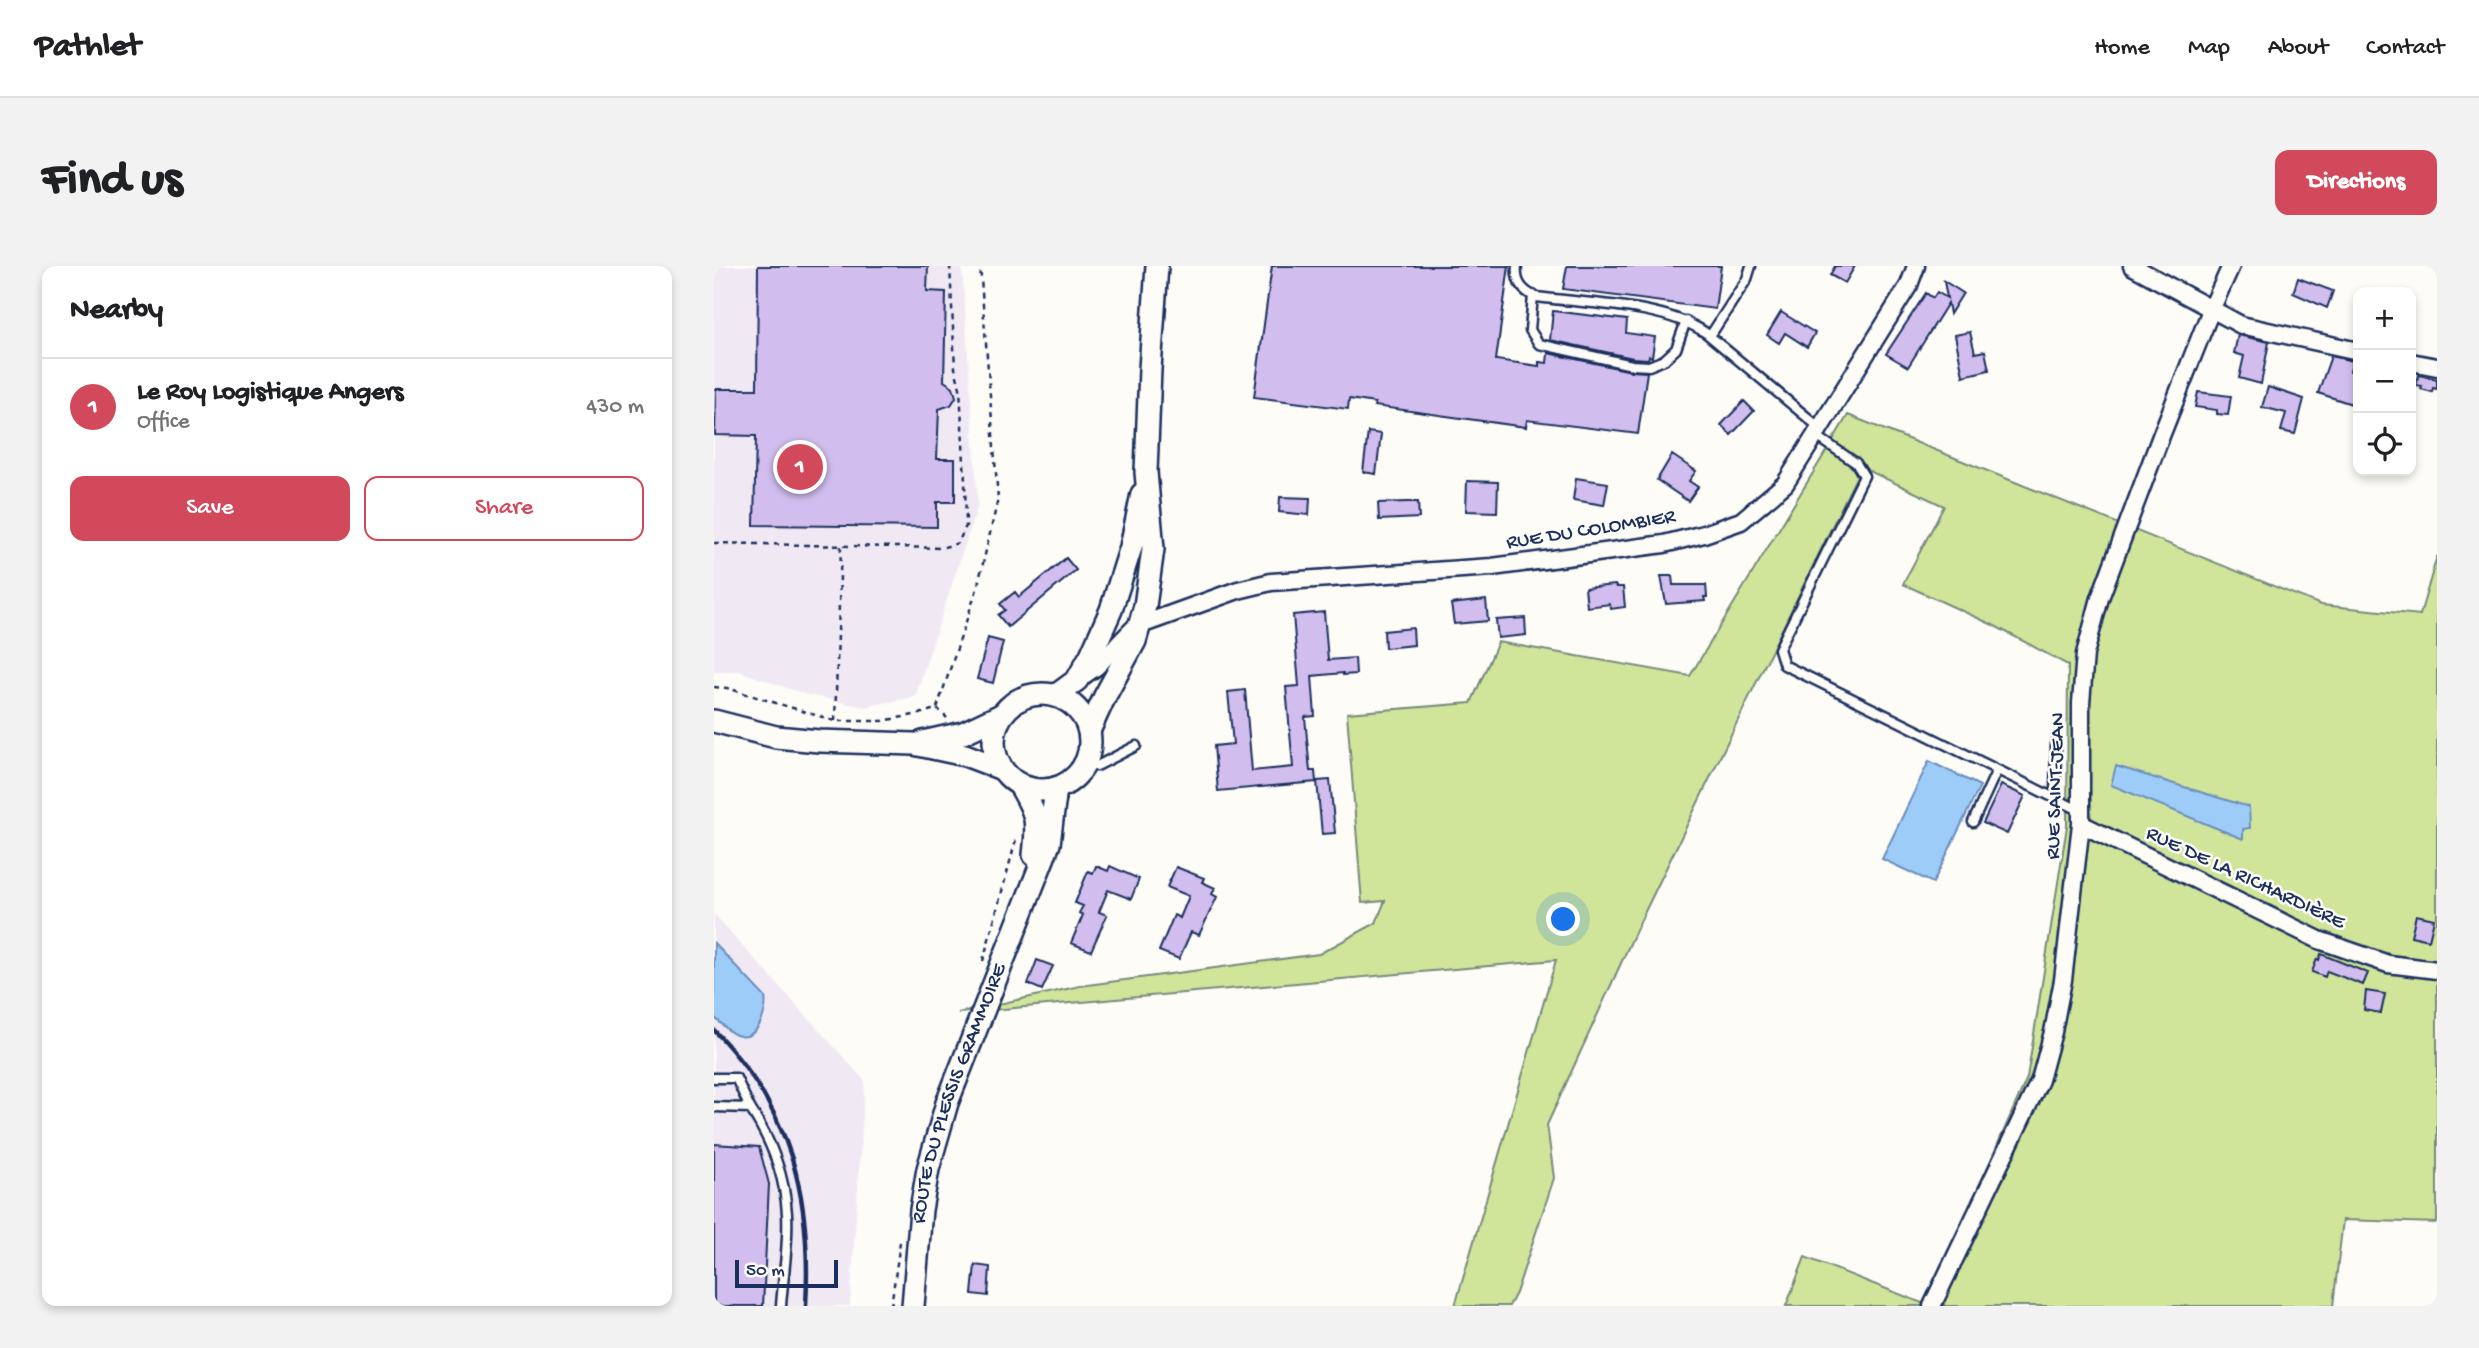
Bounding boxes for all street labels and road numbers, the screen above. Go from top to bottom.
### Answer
street label: RUE DU COLOMBIER [1505,505,1678,557]
street label: RUE SAINT-JEAN [2042,712,2072,860]
street label: RUE DE LA RICHARDIÈRE [2142,822,2349,937]
street label: ROUTE DU PLESSIS GRAMMOIRE [907,959,1013,1224]

